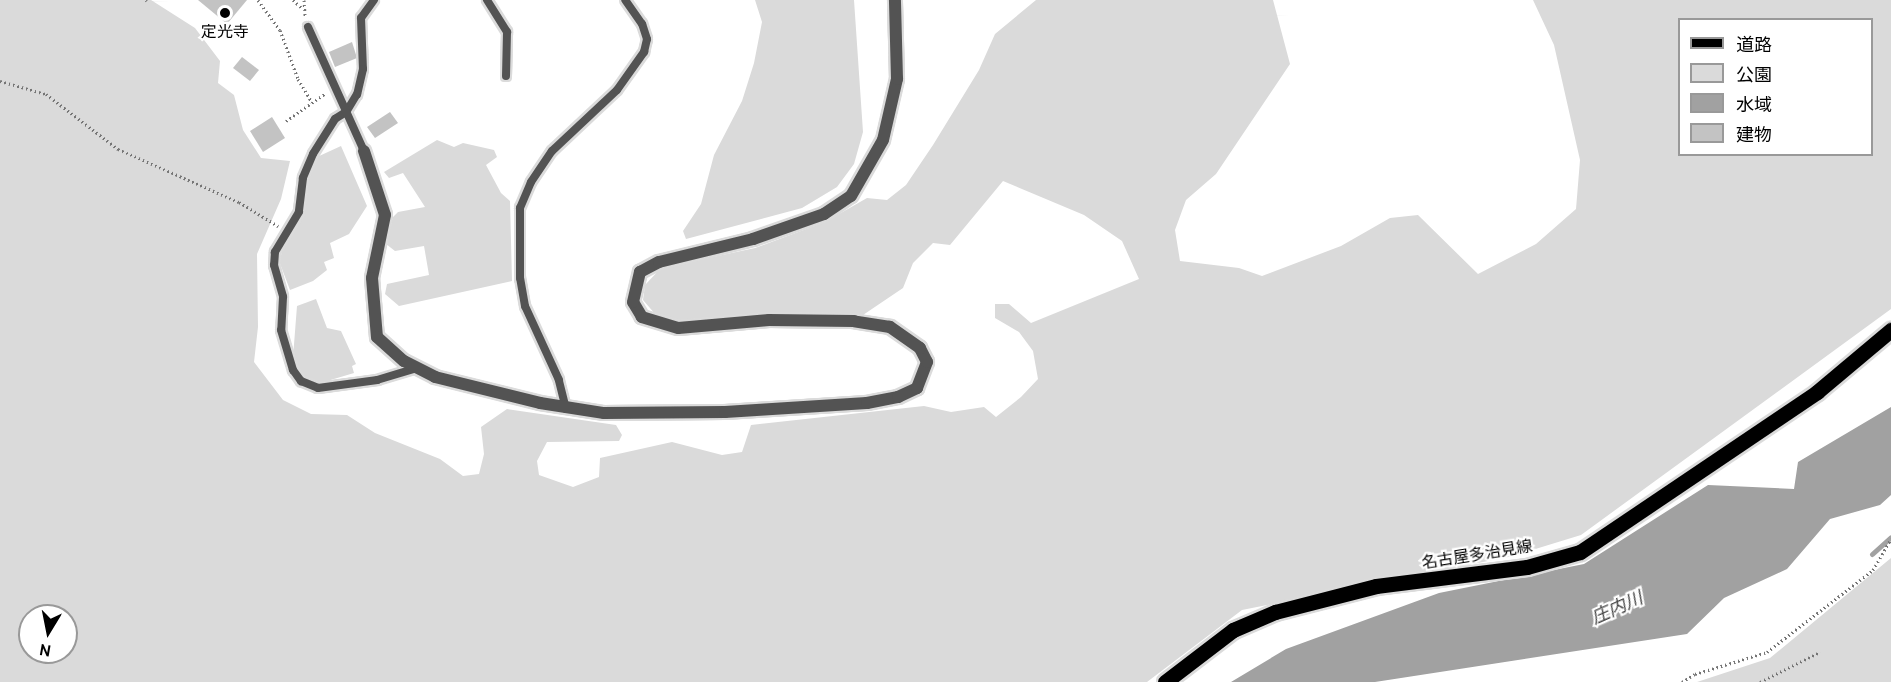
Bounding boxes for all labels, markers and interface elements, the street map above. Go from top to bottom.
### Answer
marker: 定光寺 [218,6,232,20]
legend [1678,18,1873,156]
place label: 定光寺 [201,22,249,42]
text: 道路 [1736,34,1772,56]
text: 公園 [1736,64,1772,86]
text: 水域 [1736,94,1772,116]
text: 建物 [1736,124,1772,146]
street label: 名古屋多治見線 [1420,537,1534,573]
water label: 庄内川 [1588,587,1646,629]
north arrow [18,604,78,664]
text: N [38,640,52,661]

